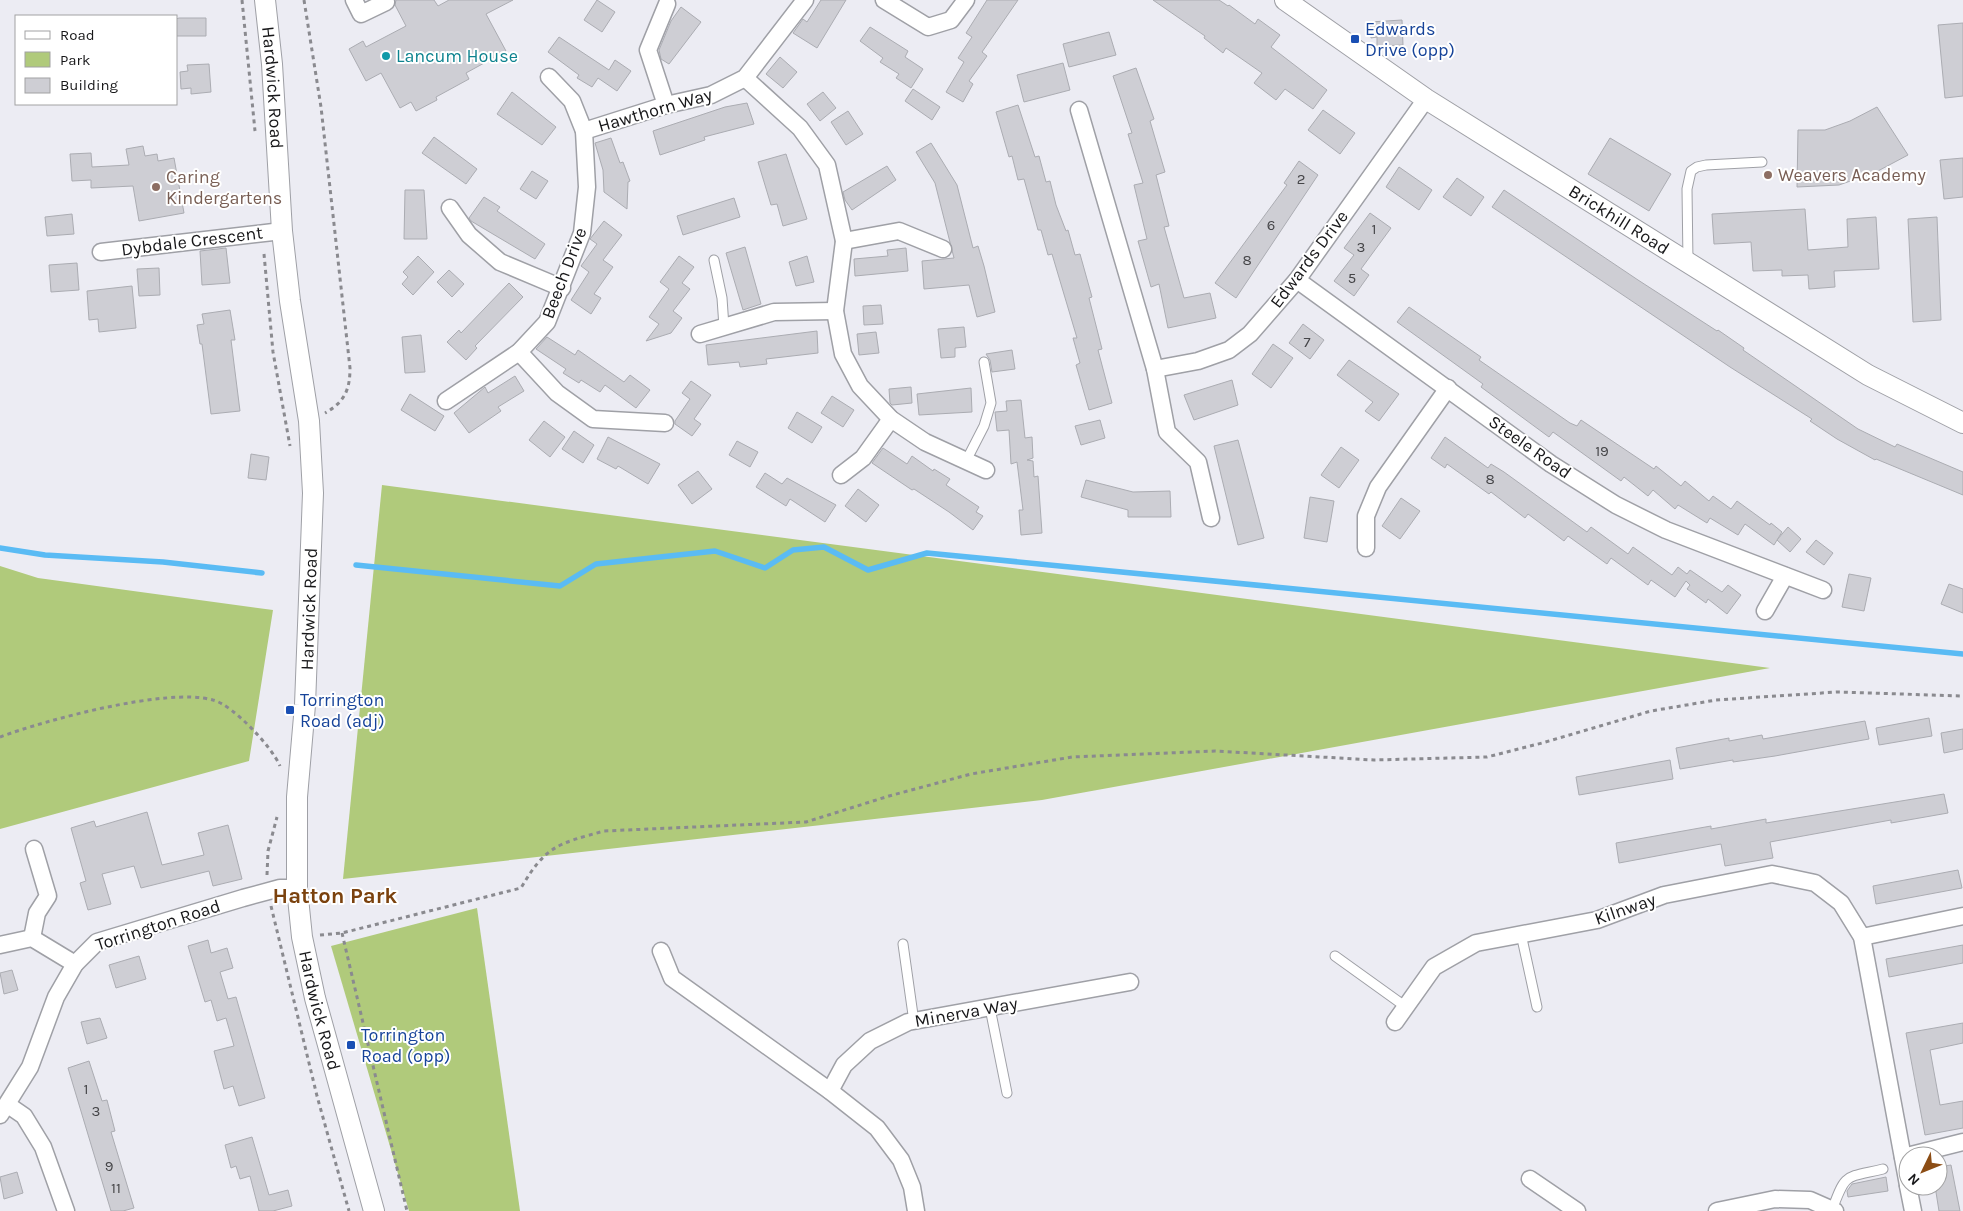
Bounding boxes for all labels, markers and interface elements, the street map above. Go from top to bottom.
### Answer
legend [15,15,178,105]
place label: Edwards Drive (opp) [1365,18,1455,61]
street label: Hardwick Road [257,25,288,150]
text: Road [60,26,95,44]
marker: Edwards Drive (opp) [1349,33,1361,45]
place label: Lancum House [396,45,518,67]
marker: Lancum House [380,50,392,62]
text: Park [60,51,90,69]
text: Building [60,76,118,94]
street label: Hawthorn Way [595,83,715,137]
place label: Weavers Academy [1778,164,1926,186]
place label: Caring Kindergartens [166,166,282,209]
marker: Weavers Academy [1762,169,1774,181]
house number: 2 [1297,170,1305,188]
street label: Brickhill Road [1565,180,1674,259]
marker: Caring Kindergartens [150,181,162,193]
street label: Edwards Drive [1265,206,1353,312]
house number: 6 [1267,216,1275,234]
house number: 1 [1372,220,1376,238]
street label: Dybdale Crescent [120,221,264,261]
street label: Beech Drive [537,224,591,322]
house number: 3 [1357,238,1365,256]
house number: 8 [1242,251,1252,269]
house number: 5 [1348,269,1356,287]
house number: 7 [1303,333,1311,351]
street label: Steele Road [1484,410,1576,484]
house number: 19 [1595,442,1609,460]
house number: 8 [1485,470,1495,488]
street label: Hardwick Road [296,547,322,671]
place label: Torrington Road (adj) [300,689,385,732]
marker: Torrington Road (adj) [284,704,296,716]
district label: Hatton Park [273,883,397,909]
street label: Kilnway [1591,888,1659,930]
street label: Torrington Road [93,894,223,956]
street label: Hardwick Road [294,949,345,1073]
street label: Minerva Way [913,992,1020,1032]
place label: Torrington Road (opp) [361,1024,450,1067]
marker: Torrington Road (opp) [345,1039,357,1051]
house number: 1 [84,1080,88,1098]
house number: 3 [92,1102,100,1120]
north arrow [1898,1146,1948,1196]
house number: 9 [105,1157,113,1175]
text: N [1904,1170,1924,1189]
house number: 11 [111,1179,121,1197]

